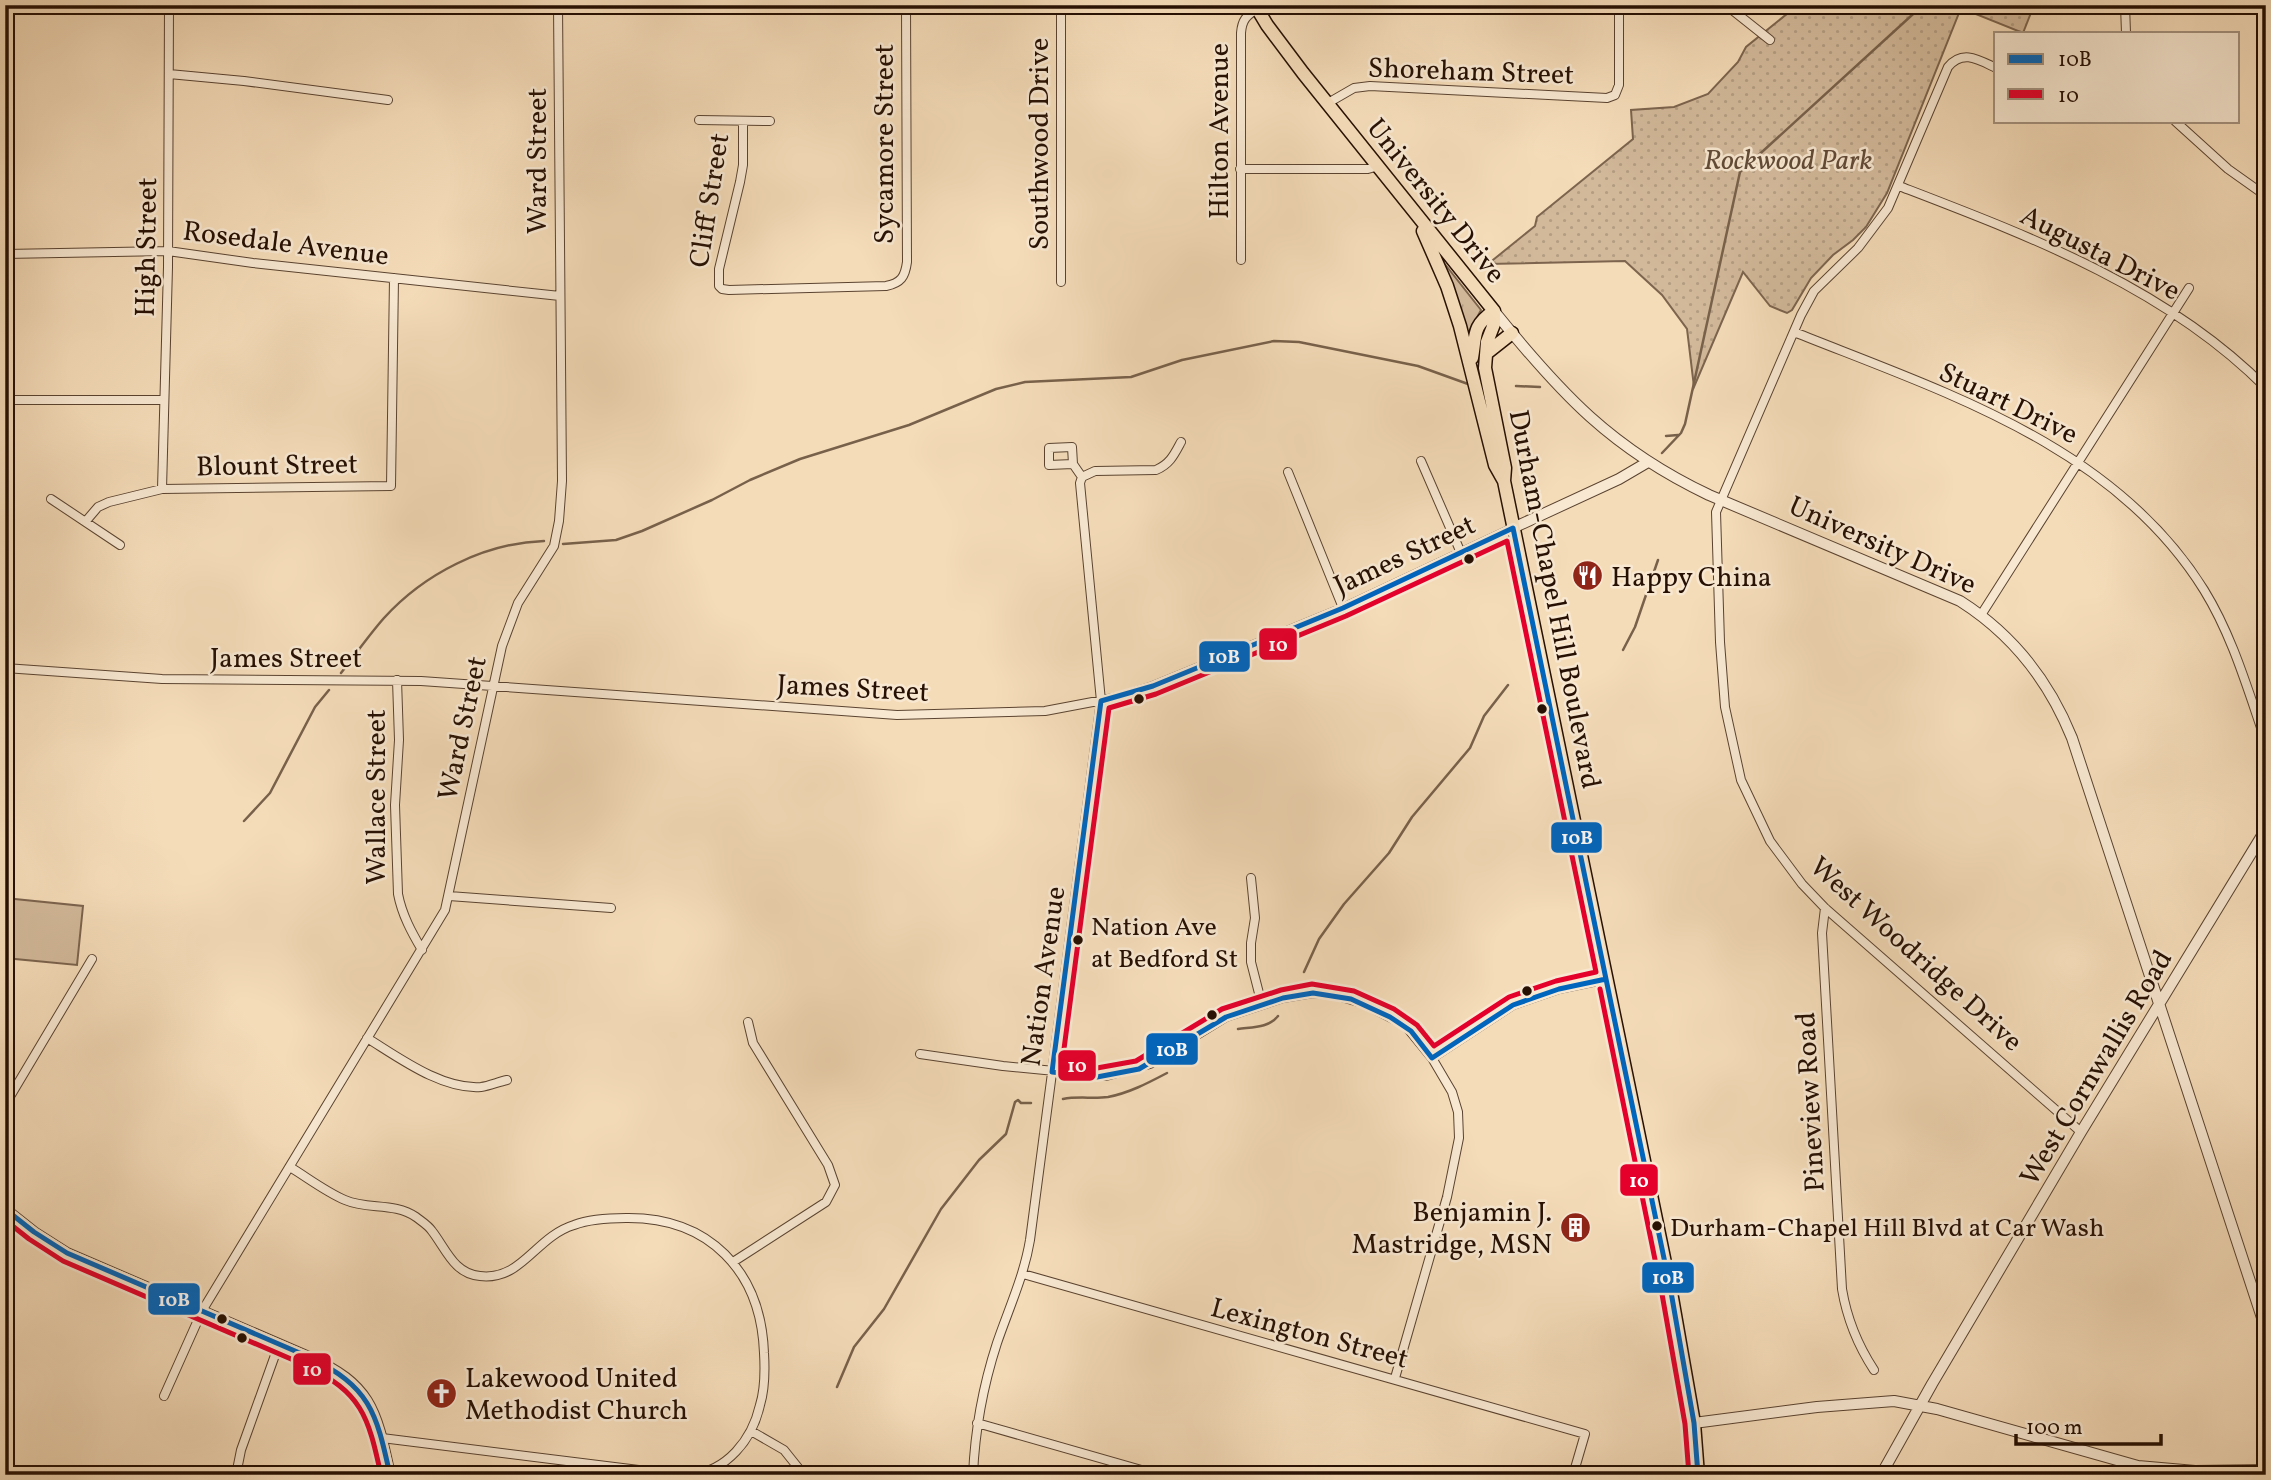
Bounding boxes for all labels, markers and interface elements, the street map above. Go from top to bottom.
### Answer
legend [1994,32,2240,122]
street label: Southwood Drive [1021,38,1060,250]
street label: Hilton Avenue [1201,43,1240,219]
street label: Sycamore Street [866,44,905,244]
text: 10B [2058,46,2092,75]
street label: Shoreham Street [1367,49,1575,96]
text: 10 [2058,82,2079,111]
street label: Ward Street [519,88,558,234]
street label: University Drive [1356,111,1514,292]
street label: Cliff Street [681,130,740,270]
park label: Rockwood Park [1704,142,1872,181]
street label: High Street [127,177,168,317]
street label: Augusta Drive [2013,197,2187,311]
street label: Rosedale Avenue [180,212,391,276]
street label: Stuart Drive [1932,354,2084,455]
street label: Durham-Chapel Hill Boulevard [1498,407,1609,792]
street label: Blount Street [196,446,358,487]
street label: University Drive [1782,487,1982,605]
street label: James Street [1328,506,1482,606]
unlabelled marker [1462,552,1476,566]
restaurant icon: Happy China [1571,559,1605,593]
place label: Happy China [1611,559,1772,598]
line badge: 10 [1258,627,1298,661]
text: 10 [1268,633,1288,659]
street label: James Street [210,640,362,679]
line badge: 10B [1198,640,1251,673]
text: 10B [1208,645,1240,671]
street label: Ward Street [429,653,498,804]
street label: James Street [776,666,930,713]
unlabelled marker [1132,692,1146,706]
unlabelled marker [1535,702,1549,716]
street label: Wallace Street [358,709,397,885]
line badge: 10B [1550,821,1603,854]
text: 10B [1561,826,1593,852]
street label: West Woodridge Drive [1800,848,2030,1061]
street label: Nation Avenue [1013,884,1076,1069]
place label: Nation Ave at Bedford St [1091,910,1238,978]
marker: Nation Ave at Bedford St [1071,933,1085,947]
street label: West Cornwallis Road [2011,943,2183,1193]
unlabelled marker [1520,984,1534,998]
unlabelled marker [1205,1008,1219,1022]
street label: Pineview Road [1787,1011,1836,1193]
line badge: 10B [1145,1032,1199,1066]
text: 10B [1156,1038,1188,1064]
line badge: 10 [1057,1049,1097,1082]
text: 10 [1067,1054,1087,1080]
line badge: 10 [1619,1163,1659,1197]
text: 10 [1629,1169,1649,1195]
place label: Benjamin J. Mastridge, MSN [1351,1194,1552,1265]
building icon: Benjamin J. Mastridge, MSN [1558,1210,1592,1244]
place label: Durham-Chapel Hill Blvd at Car Wash [1670,1211,2104,1247]
marker: Durham-Chapel Hill Blvd at Car Wash [1650,1219,1664,1233]
line badge: 10B [1641,1261,1695,1294]
text: 10B [1652,1266,1684,1292]
line badge: 10B [147,1282,201,1316]
text: 10B [158,1288,190,1314]
street label: Lexington Street [1206,1289,1413,1380]
unlabelled marker [215,1312,229,1326]
unlabelled marker [235,1331,249,1345]
line badge: 10 [292,1352,332,1386]
text: 10 [302,1358,322,1384]
place label: Lakewood United Methodist Church [465,1360,688,1431]
church icon: Lakewood United Methodist Church [425,1376,459,1410]
scale bar [2016,1403,2161,1447]
text: 100 m [2026,1414,2083,1443]

